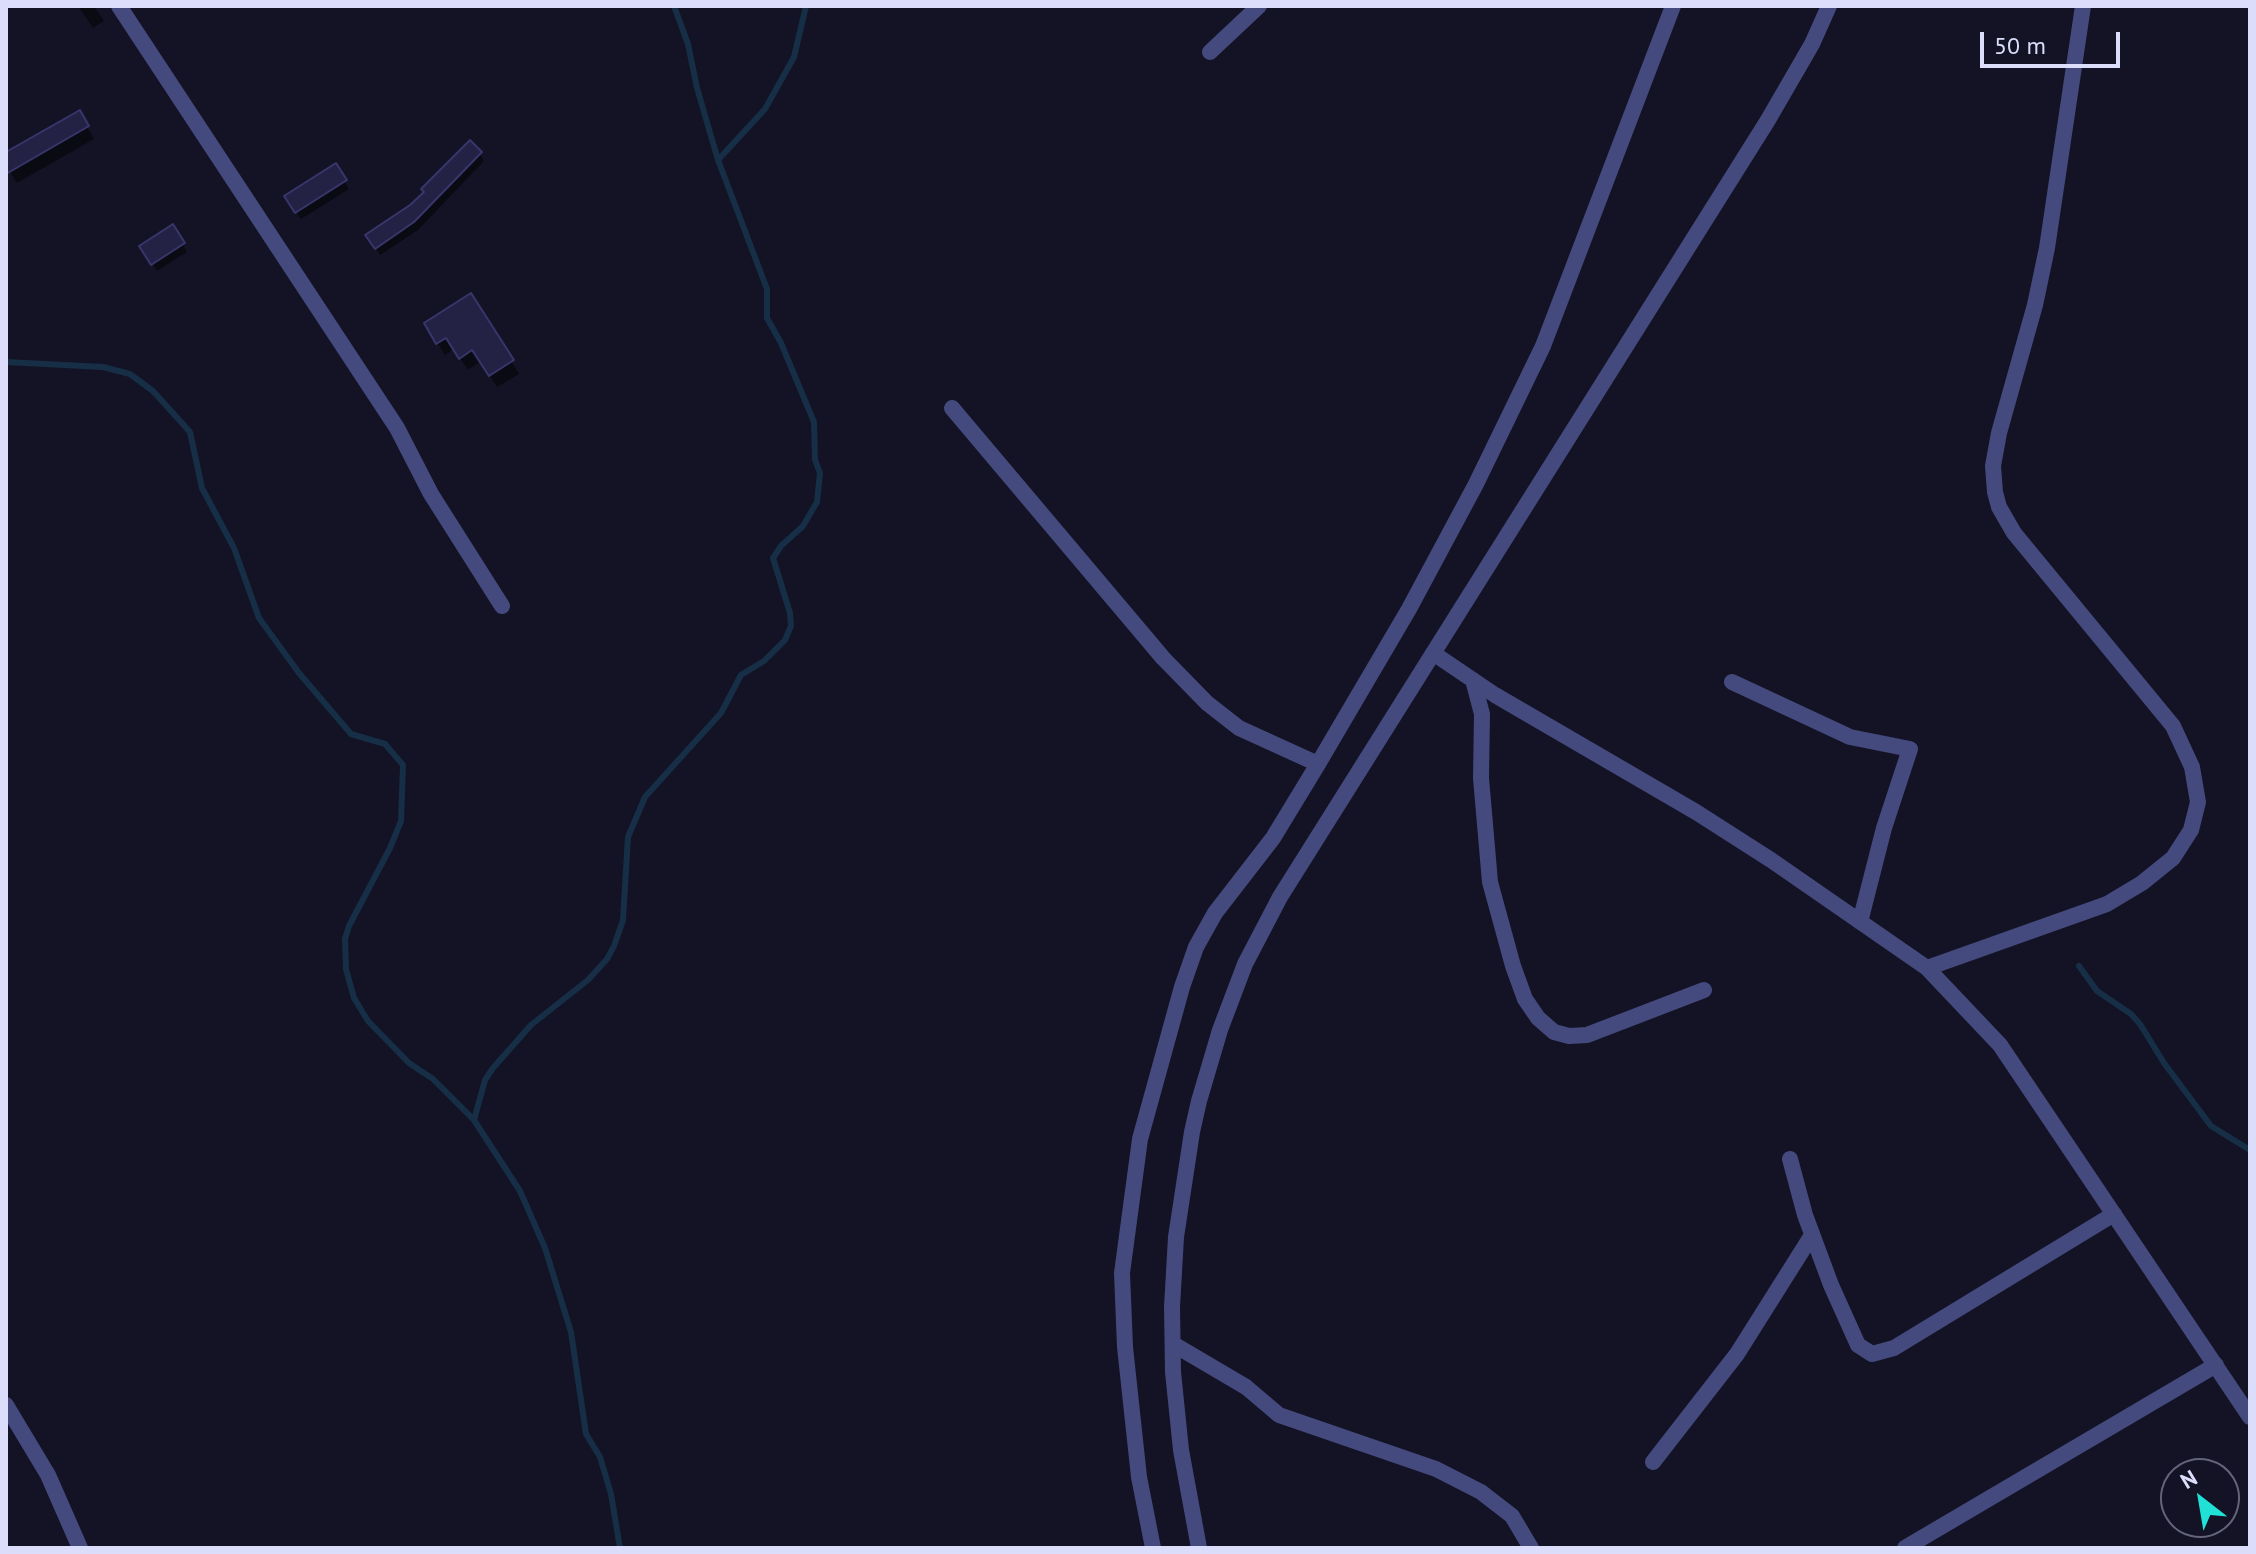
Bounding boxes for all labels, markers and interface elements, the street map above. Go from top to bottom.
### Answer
scale bar [1984,16,2124,66]
text: 50 m [1994,30,2046,61]
north arrow [2160,1458,2240,1538]
text: N [2175,1463,2202,1495]

